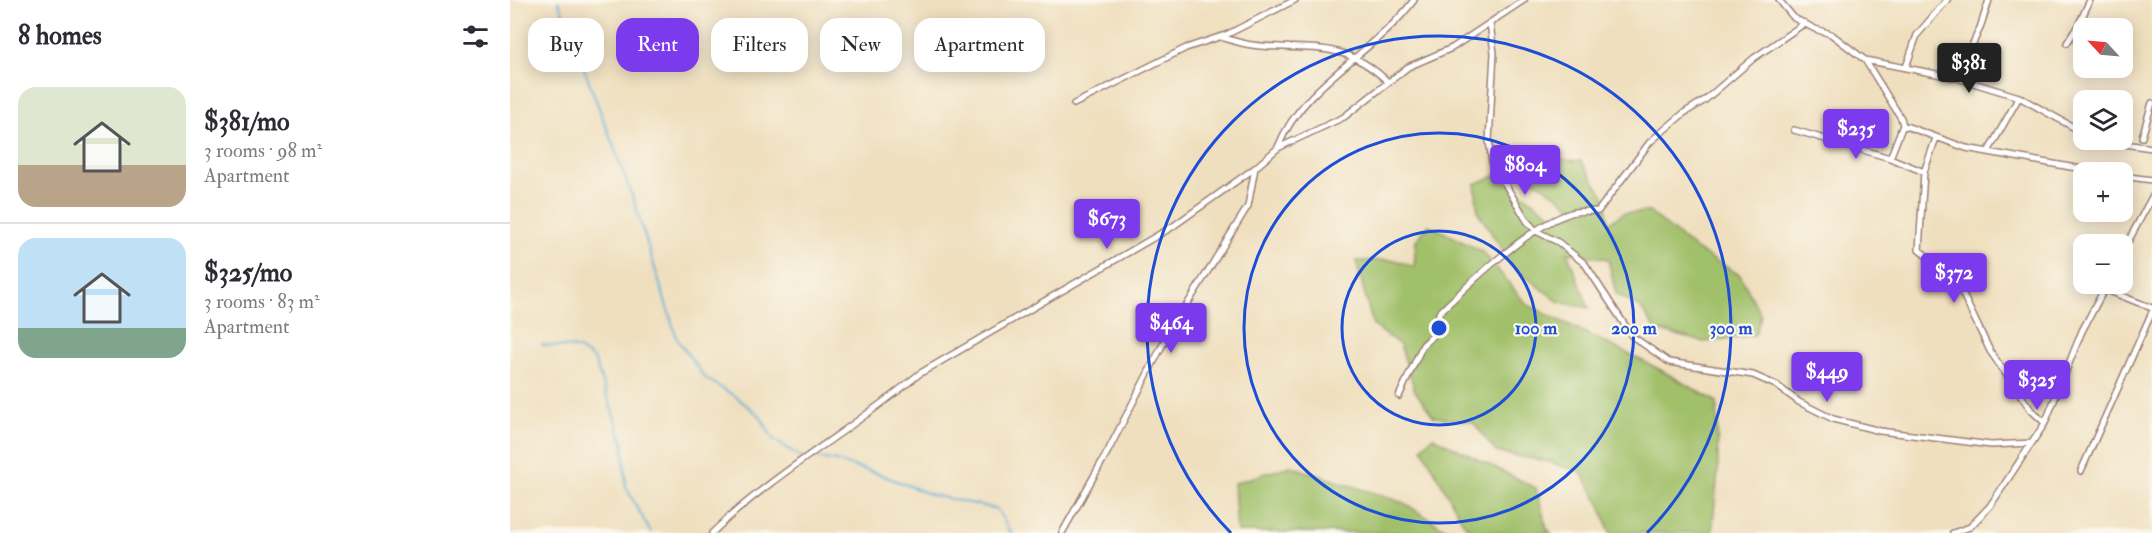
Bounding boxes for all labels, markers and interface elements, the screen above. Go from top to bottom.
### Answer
chip: Buy [528,18,604,72]
chip: Rent [616,18,699,72]
chip: Filters [711,18,808,72]
chip: New [820,18,902,72]
chip: Apartment [914,18,1045,72]
north arrow [2073,18,2133,78]
map controls [2073,18,2133,294]
text: 8 homes [18,20,102,52]
icon: filters [459,20,492,53]
pin: $381 [1933,43,2005,94]
text: $381 [1951,50,1987,75]
button: layers [2073,90,2133,150]
text: $381/mo [204,106,290,138]
pin: $235 [1820,109,1892,160]
icon: home [66,111,138,183]
text: $235 [1837,116,1875,141]
text: 3 rooms · 98 m² [204,138,322,163]
pin: $804 [1489,145,1561,196]
text: $804 [1504,152,1546,177]
button: + [2073,162,2133,222]
text: Apartment [204,163,289,188]
pin: $673 [1071,199,1143,250]
text: $673 [1088,206,1126,231]
button: − [2073,234,2133,294]
pin: $372 [1918,253,1990,304]
text: $325/mo [204,257,292,289]
text: $372 [1935,260,1973,285]
icon: home [66,262,138,334]
text: 3 rooms · 83 m² [204,289,320,314]
pin: $464 [1135,303,1207,354]
text: $464 [1150,310,1192,335]
text: Apartment [204,314,289,339]
text: 100 m [1515,317,1558,340]
text: 200 m [1611,317,1658,340]
text: 300 m [1709,317,1754,340]
centre of rings [1429,318,1449,338]
pin: $449 [1791,352,1863,403]
text: $449 [1805,359,1849,384]
pin: $325 [2001,360,2073,411]
text: $325 [2018,367,2056,392]

